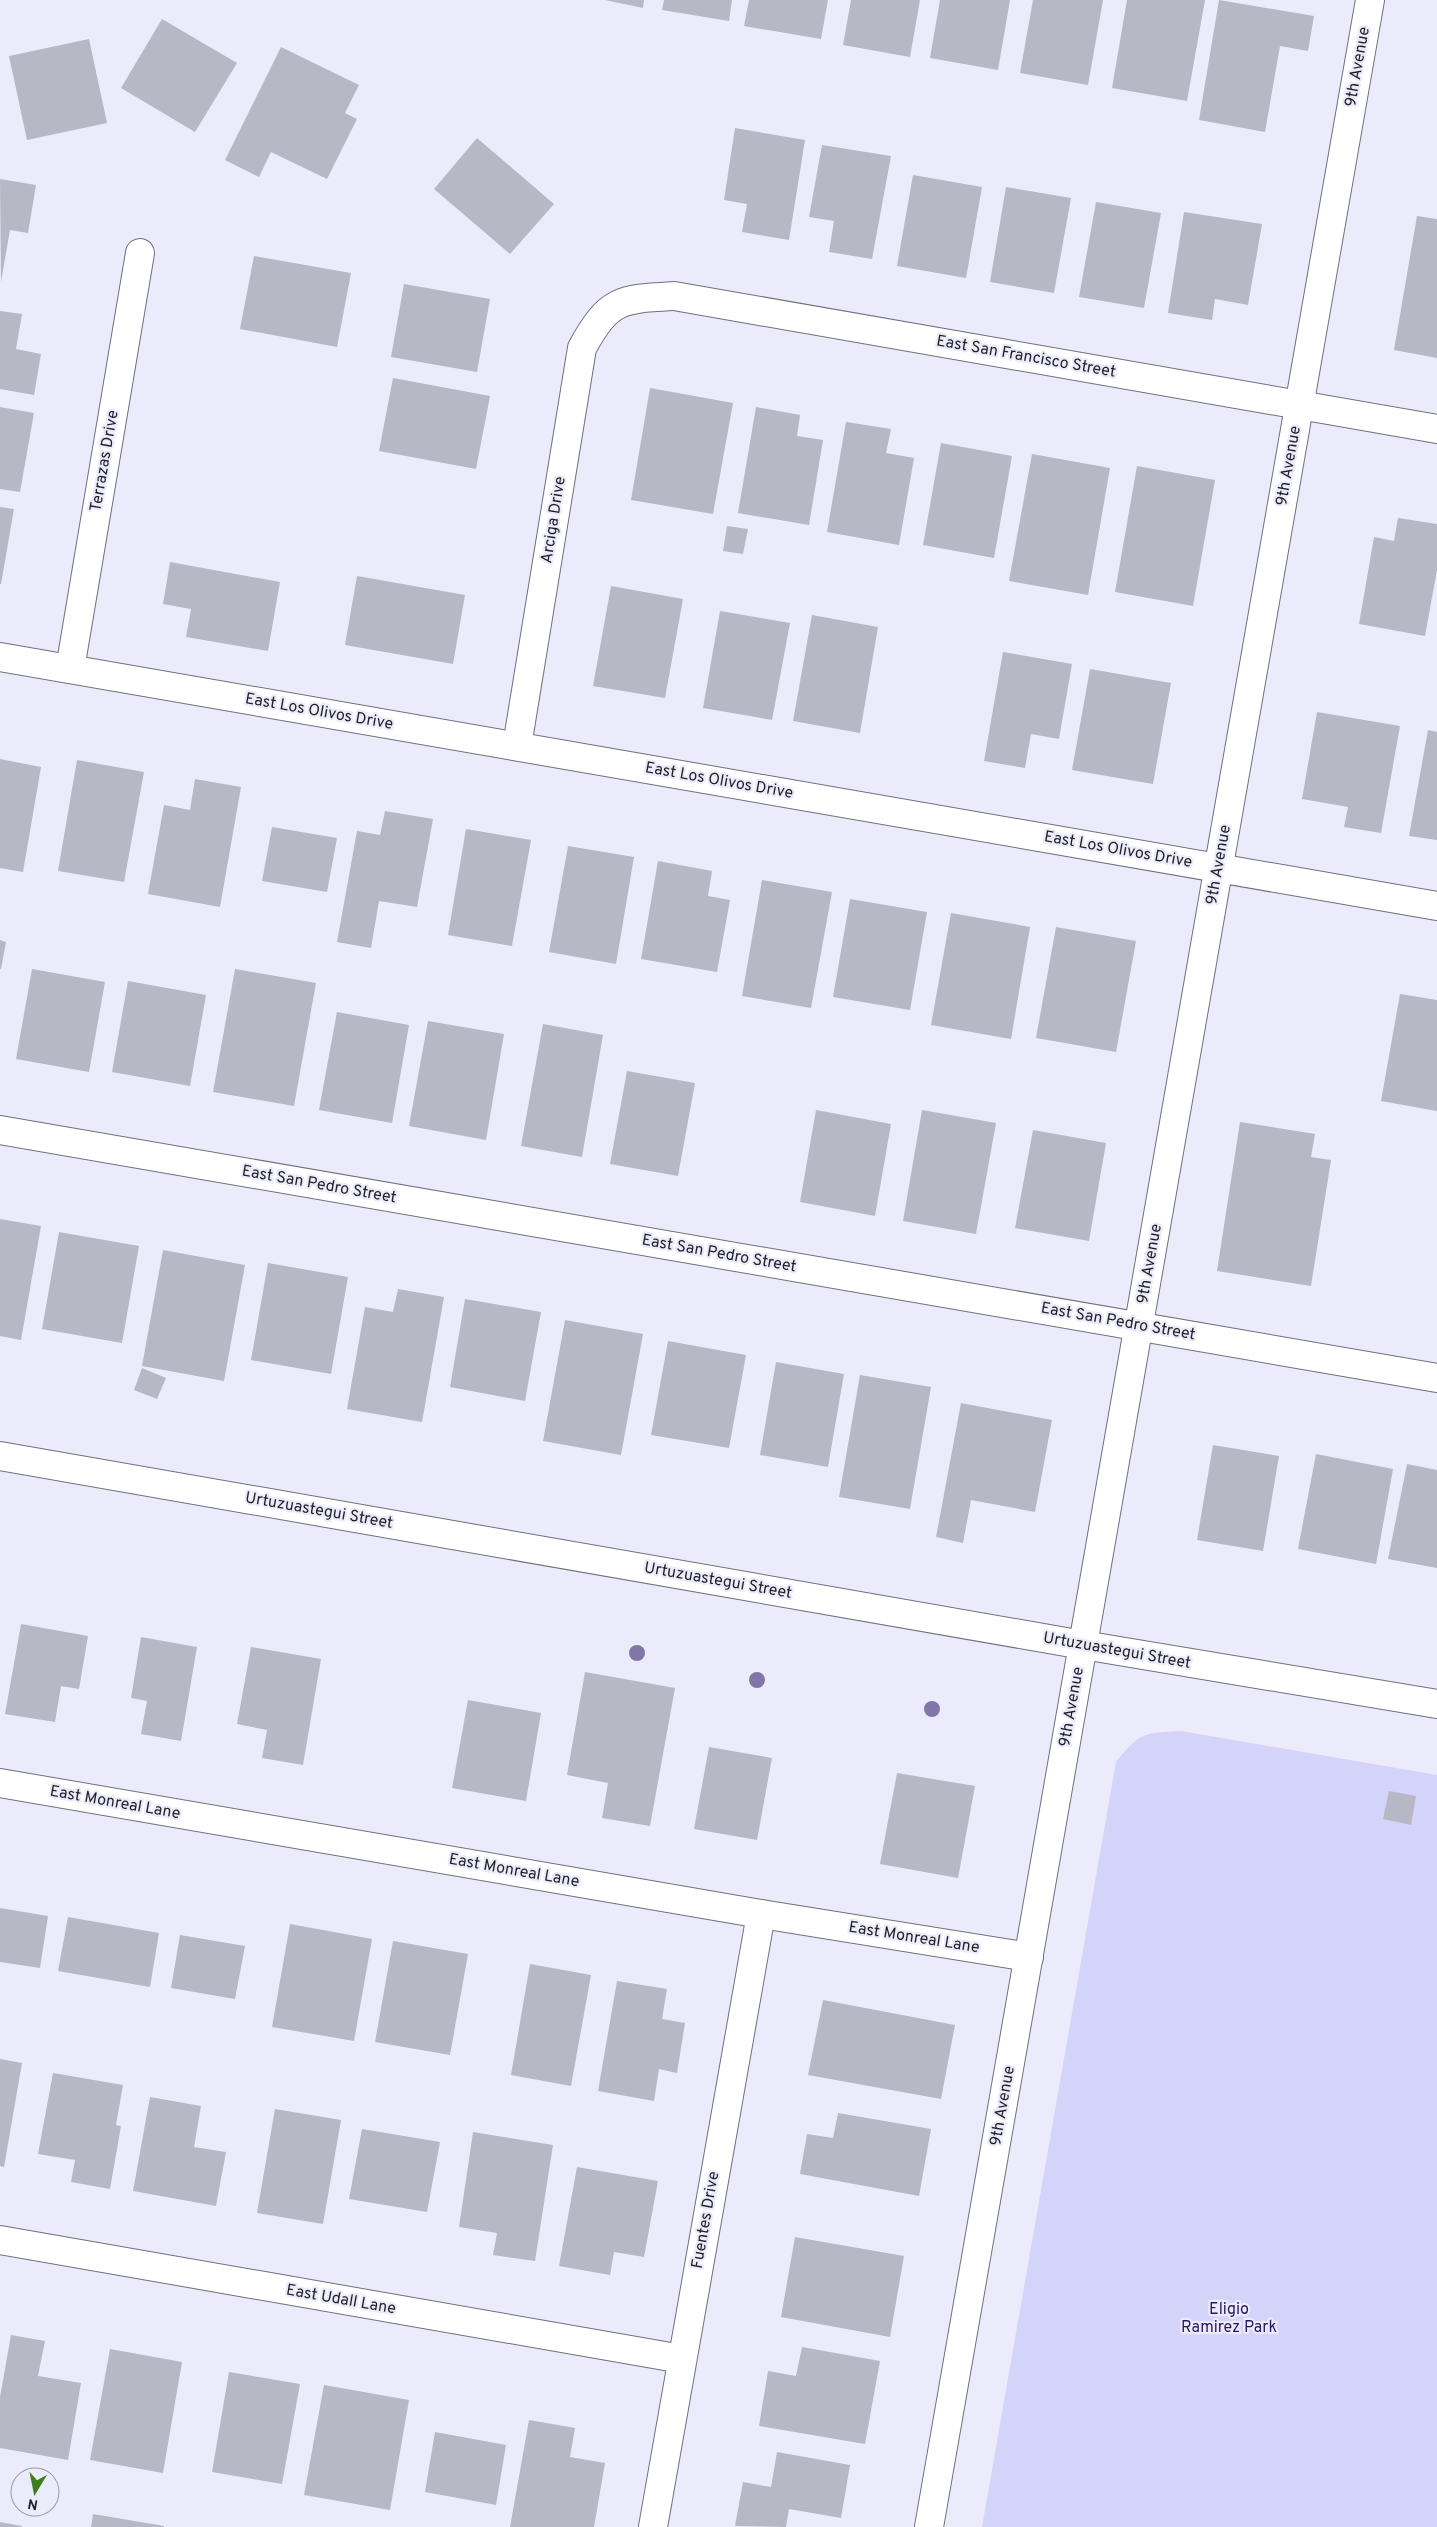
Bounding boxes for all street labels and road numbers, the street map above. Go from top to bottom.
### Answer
street label: 9th Avenue [1341,25,1375,109]
street label: East San Francisco Street [935,331,1117,383]
street label: Terrazas Drive [86,409,124,513]
street label: 9th Avenue [1272,424,1306,508]
street label: Arciga Drive [537,475,571,565]
street label: East Los Olivos Drive [243,689,395,735]
street label: East Los Olivos Drive [643,758,795,804]
street label: 9th Avenue [1202,823,1236,907]
street label: East Los Olivos Drive [1042,827,1194,873]
street label: East San Pedro Street [240,1162,398,1208]
street label: 9th Avenue [1133,1222,1167,1306]
street label: East San Pedro Street [640,1231,798,1277]
street label: East San Pedro Street [1039,1299,1197,1345]
street label: Urtuzuastegui Street [244,1488,394,1534]
street label: Urtuzuastegui Street [643,1558,793,1604]
street label: Urtuzuastegui Street [1042,1628,1192,1674]
street label: 9th Avenue [1055,1665,1089,1749]
street label: East Monreal Lane [48,1782,182,1824]
street label: East Monreal Lane [447,1850,581,1892]
street label: East Monreal Lane [847,1918,981,1958]
street label: 9th Avenue [986,2064,1020,2148]
street label: Fuentes Drive [688,2170,724,2270]
street label: East Udall Lane [285,2281,397,2319]

